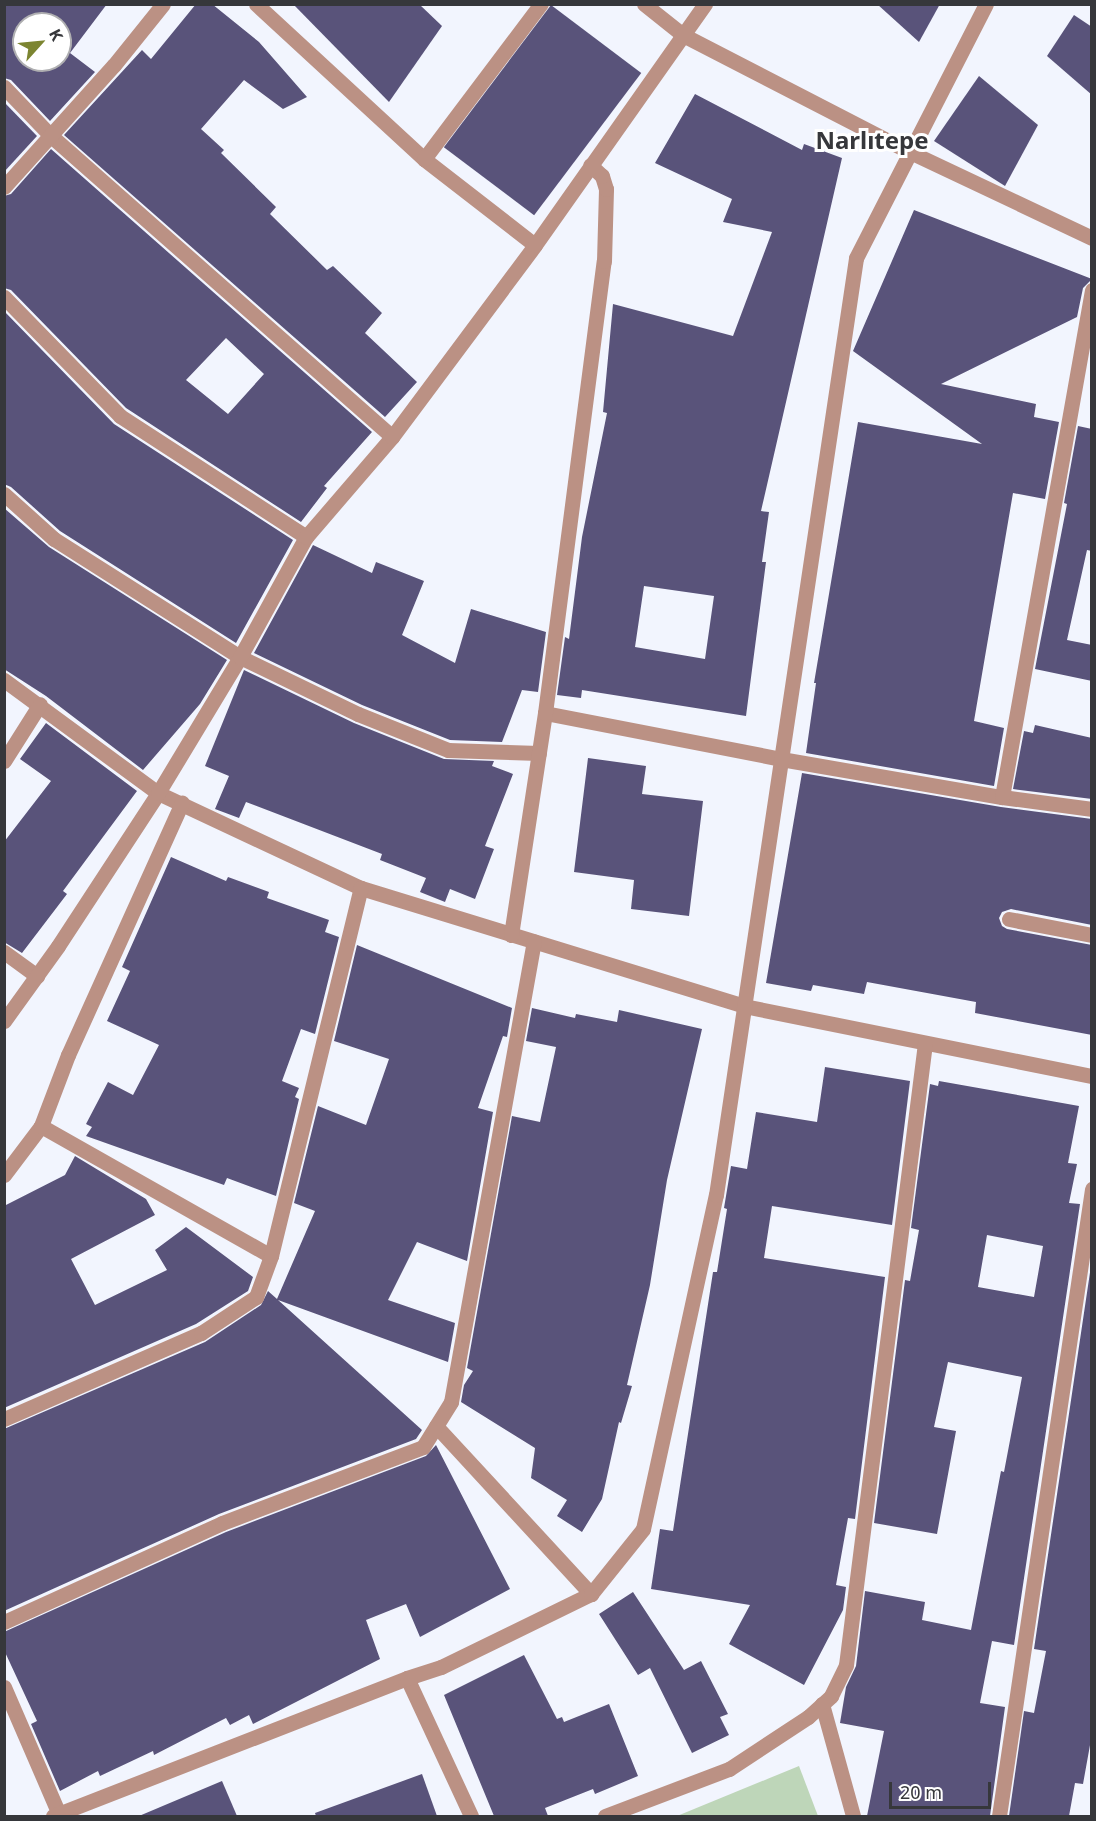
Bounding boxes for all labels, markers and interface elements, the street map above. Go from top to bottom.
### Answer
north arrow [12,12,72,72]
text: K [44,25,68,44]
district label: Narlıtepe [815,126,929,154]
scale bar [892,1770,994,1808]
text: 20 m [900,1780,942,1804]

